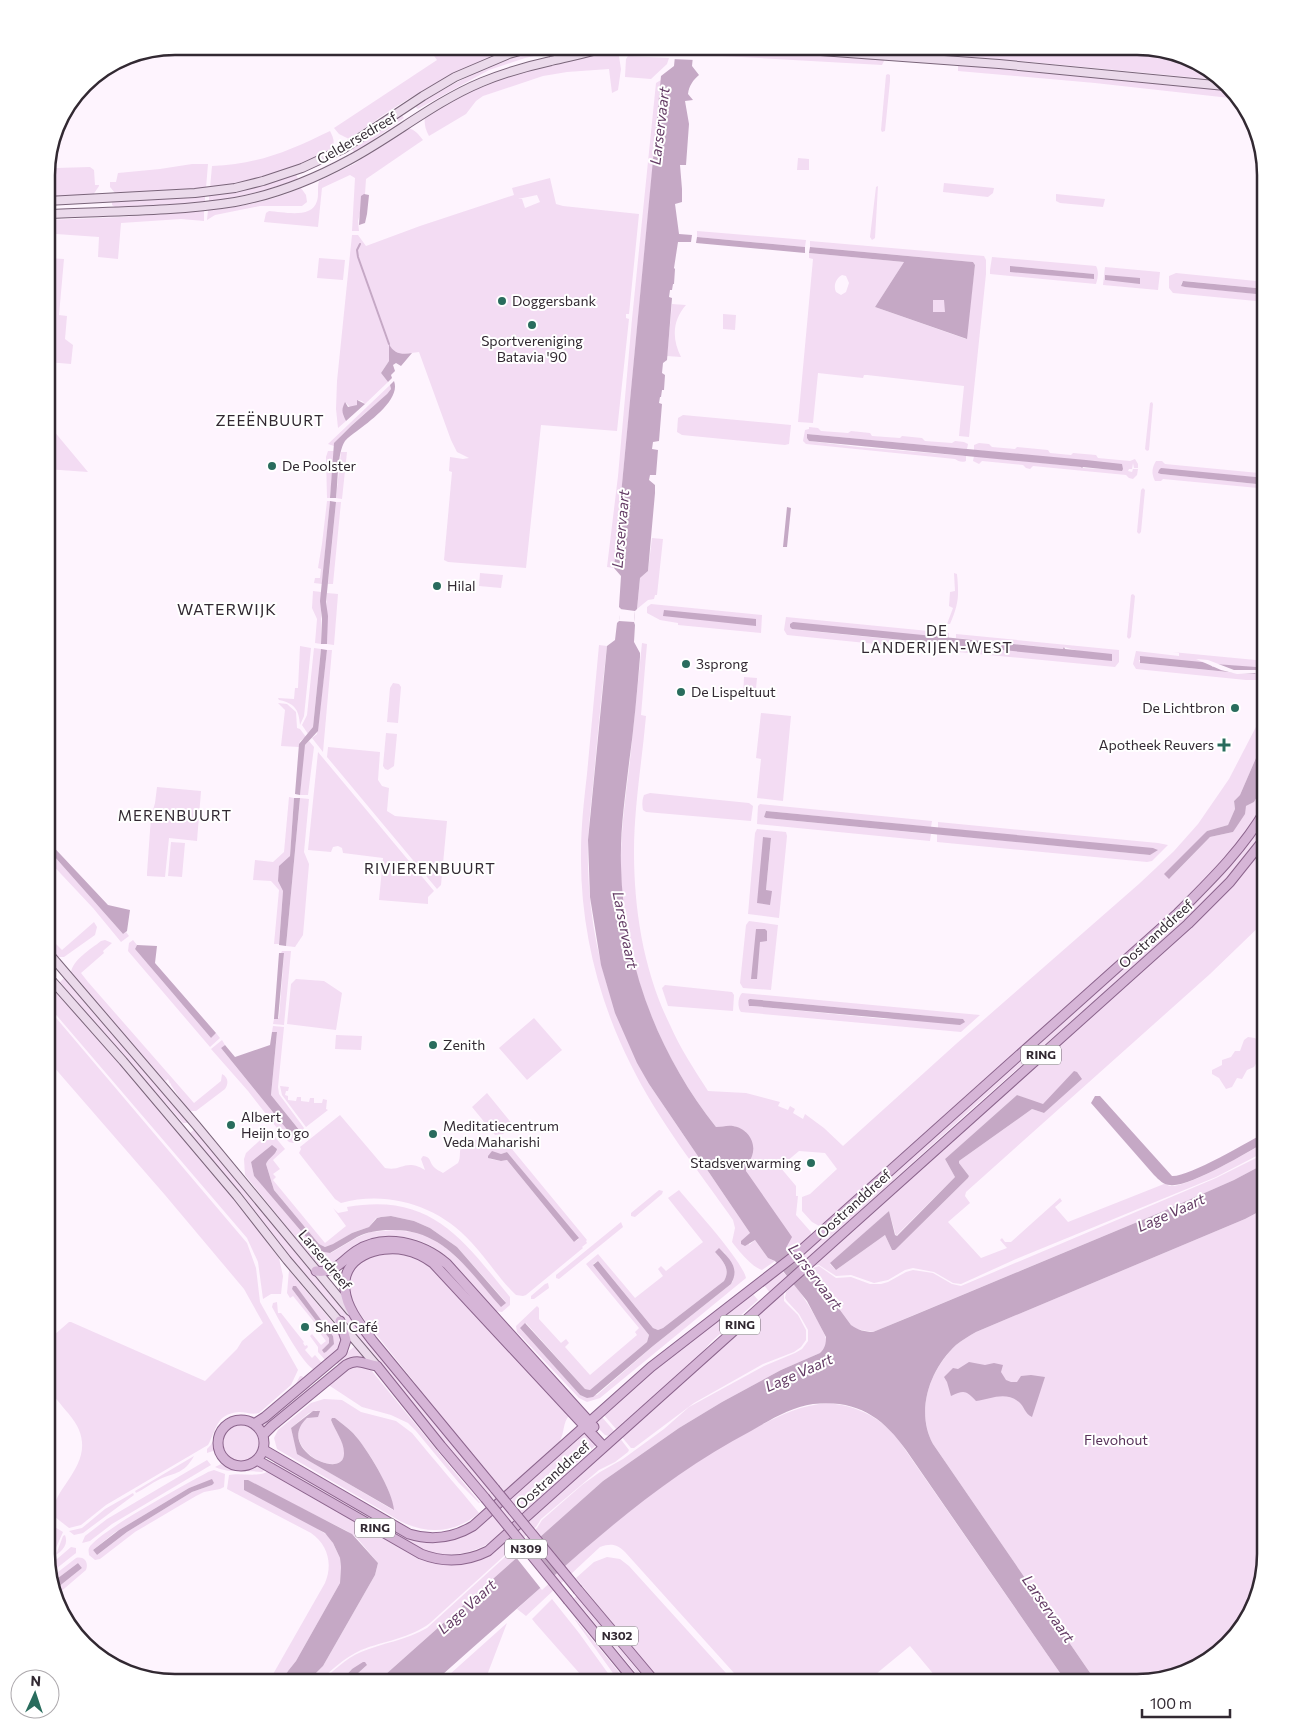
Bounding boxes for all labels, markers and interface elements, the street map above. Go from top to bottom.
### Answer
water label: Larservaart [645,85,673,166]
street label: Geldersedreef [314,108,400,167]
place label: Doggersbank [512,292,596,309]
marker: Doggersbank [496,295,508,307]
marker: Sportvereniging Batavia '90 [526,319,538,331]
place label: Sportvereniging Batavia '90 [481,332,583,365]
district label: ZEEËNBUURT [215,411,325,429]
place label: De Poolster [282,457,357,474]
marker: De Poolster [266,460,278,472]
water label: Larservaart [608,488,632,569]
place label: Hilal [447,577,476,594]
marker: Hilal [431,580,443,592]
district label: WATERWIJK [177,599,277,618]
district label: DE LANDERIJEN-WEST [861,621,1013,656]
place label: 3sprong [696,655,748,672]
marker: 3sprong [680,658,692,670]
place label: De Lispeltuut [691,683,776,700]
marker: De Lispeltuut [675,686,687,698]
place label: De Lichtbron [1142,699,1225,716]
marker: De Lichtbron [1229,702,1241,714]
place label: Apotheek Reuvers [1099,736,1214,753]
marker: Apotheek Reuvers [1218,739,1230,751]
district label: MERENBUURT [118,806,232,824]
district label: RIVIERENBUURT [364,859,496,877]
water label: Larservaart [610,890,642,971]
street label: Oostranddreef [1115,895,1197,971]
place label: Zenith [443,1036,485,1053]
marker: Zenith [427,1039,439,1051]
road number: RING [1021,1046,1061,1064]
place label: Albert Heijn to go [241,1108,309,1141]
place label: Meditatiecentrum Veda Maharishi [443,1117,559,1150]
marker: Albert Heijn to go [225,1119,237,1131]
marker: Meditatiecentrum Veda Maharishi [427,1128,439,1140]
place label: Stadsverwarming [690,1154,801,1171]
marker: Stadsverwarming [805,1157,817,1169]
street label: Oostranddreef [813,1165,895,1241]
water label: Lage Vaart [1134,1189,1208,1235]
street label: Larserdreef [295,1226,356,1294]
water label: Larservaart [785,1240,847,1314]
road number: RING [720,1316,760,1334]
place label: Shell Café [315,1318,378,1335]
marker: Shell Café [299,1321,311,1333]
water label: Lage Vaart [762,1349,836,1395]
park label: Flevohout [1084,1431,1148,1448]
street label: Oostranddreef [512,1436,594,1512]
road number: RING [355,1519,395,1538]
road number: N309 [505,1540,547,1558]
water label: Larservaart [1019,1571,1079,1646]
water label: Lage Vaart [433,1575,500,1637]
road number: N302 [596,1626,638,1645]
north arrow [10,1669,60,1719]
text: N [30,1672,41,1689]
scale bar [1142,1686,1230,1718]
text: 100 m [1150,1694,1192,1712]

